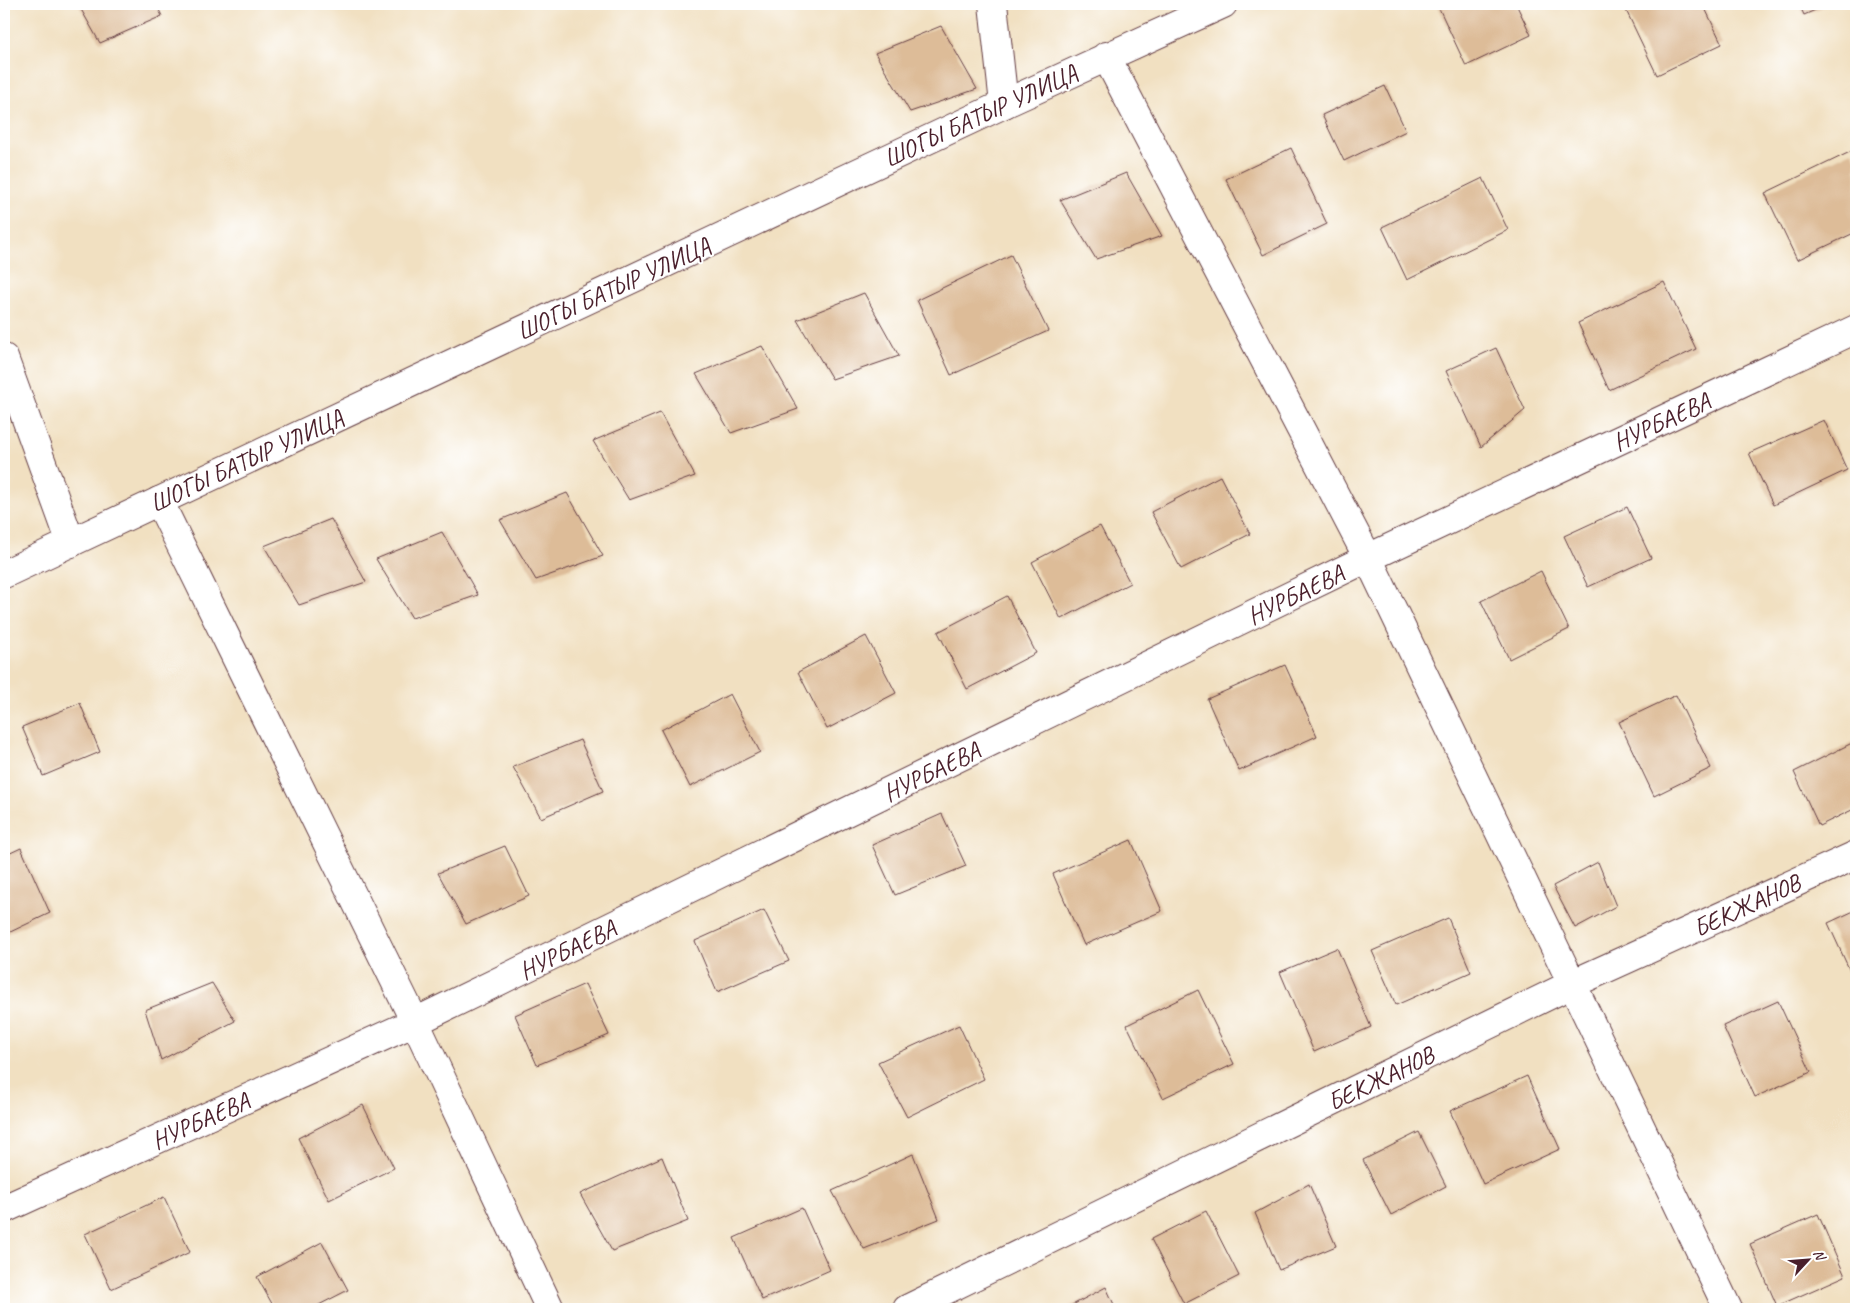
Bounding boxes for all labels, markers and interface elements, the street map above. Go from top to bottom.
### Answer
street label: ШОГЫ БАТЫР УЛИЦА [878,57,1083,175]
street label: ШОГЫ БАТЫР УЛИЦА [511,230,716,348]
street label: НУРБАЕВА [1608,385,1717,458]
street label: ШОГЫ БАТЫР УЛИЦА [144,402,349,520]
street label: НУРБАЕВА [1242,557,1351,632]
street label: НУРБАЕВА [878,734,987,809]
street label: БЕКЖАНОВ [1688,866,1808,944]
street label: НУРБАЕВА [514,912,623,987]
street label: БЕКЖАНОВ [1322,1038,1441,1118]
street label: НУРБАЕВА [146,1085,256,1157]
north arrow [1782,1236,1832,1286]
text: N [1810,1247,1830,1264]

